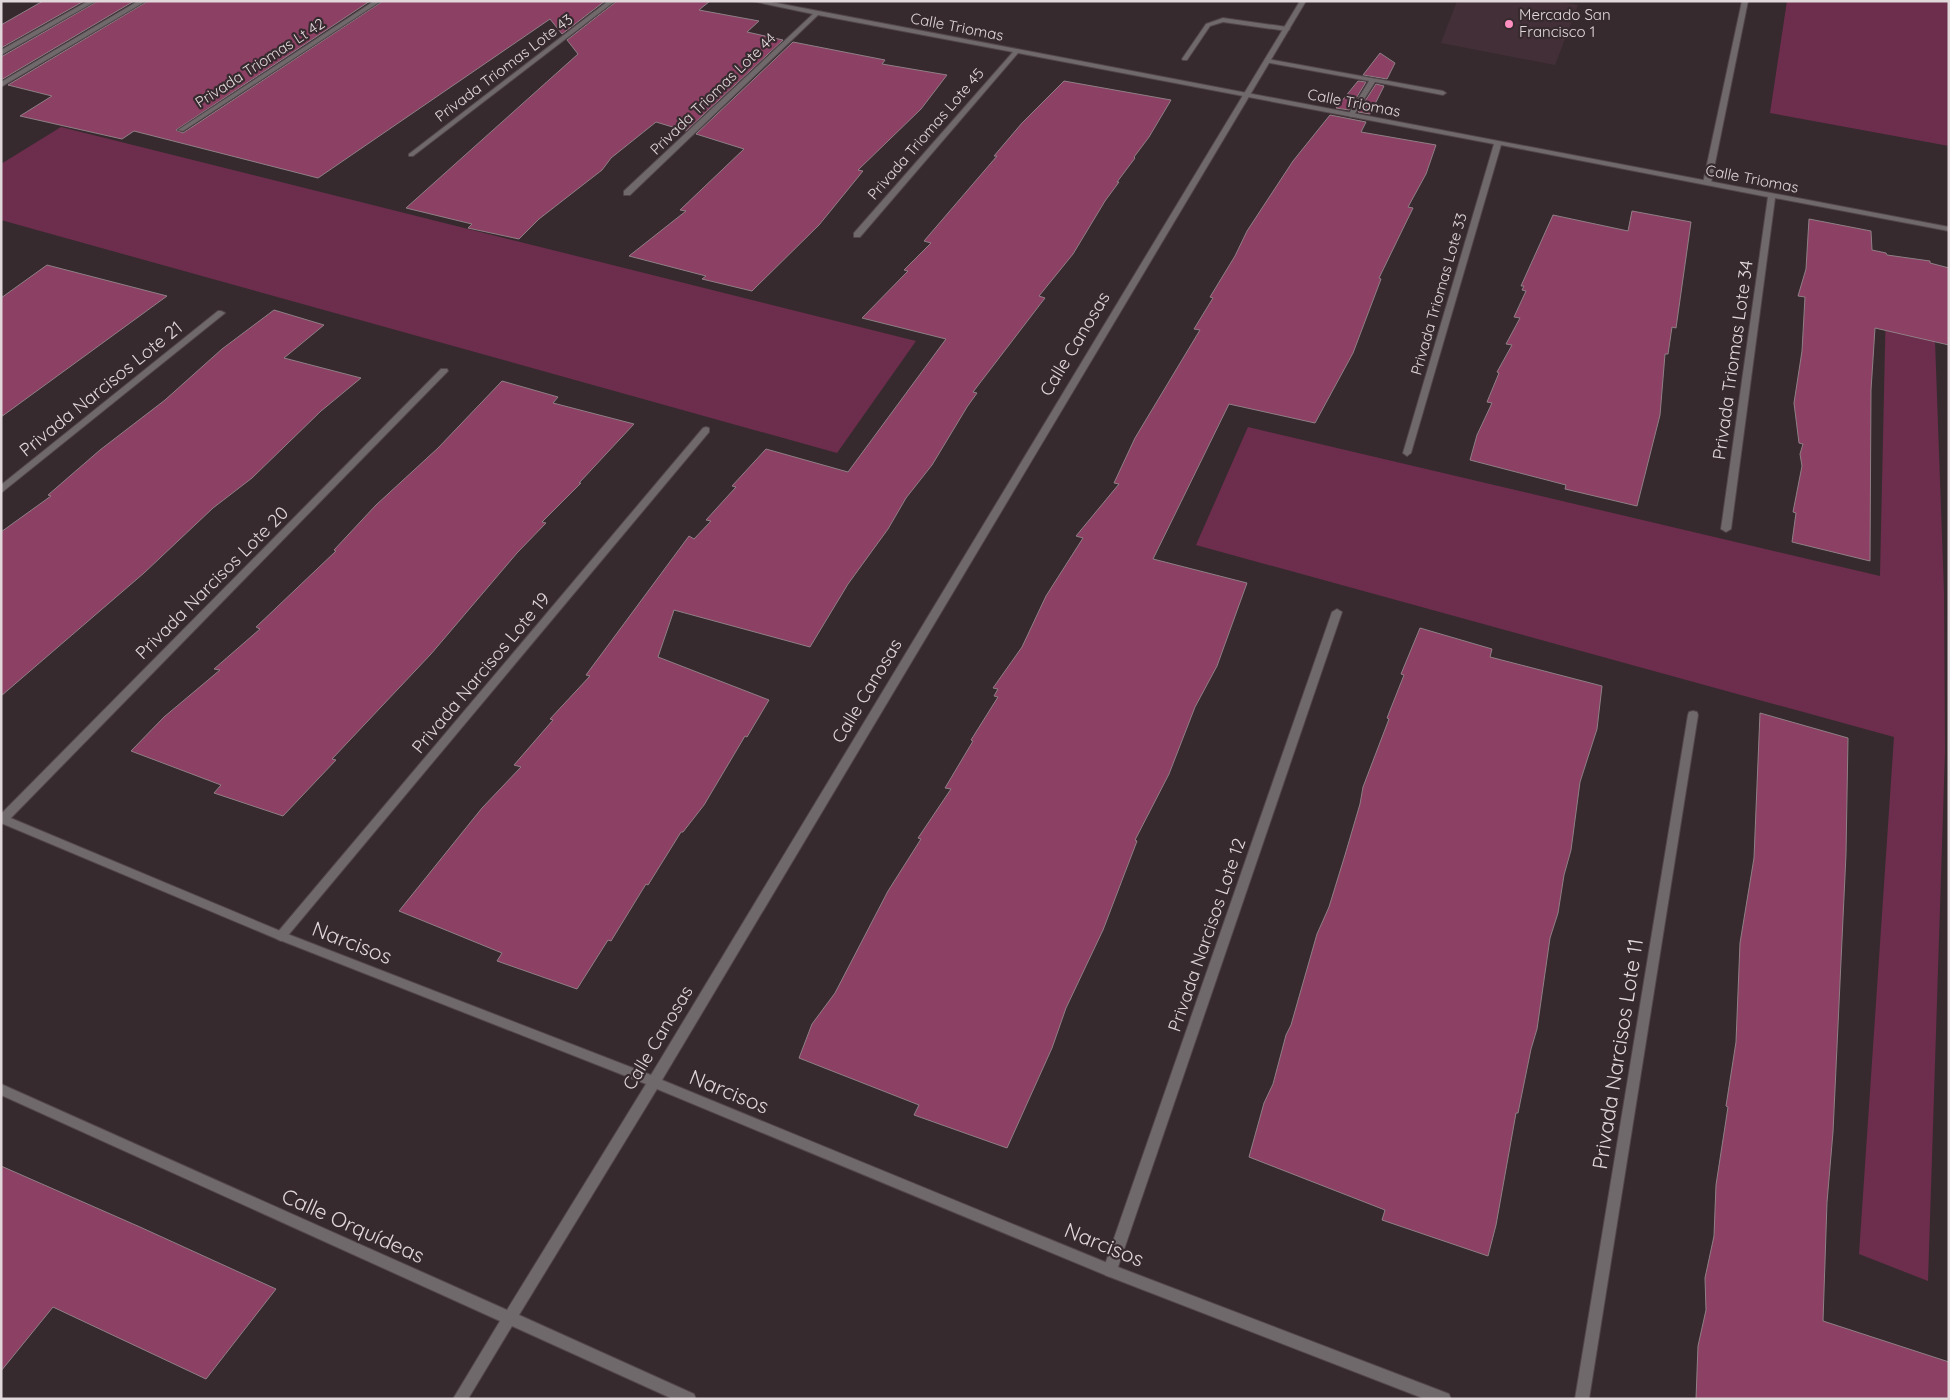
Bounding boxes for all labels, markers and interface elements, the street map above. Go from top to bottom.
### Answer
place label: Mercado San Francisco 1 [1519,5,1611,41]
street label: Calle Triomas [909,8,1005,45]
street label: Privada Triomas Lote 43 [431,9,576,126]
street label: Privada Triomas Lt 42 [191,14,328,112]
marker: Mercado San Francisco 1 [1503,18,1515,30]
street label: Privada Triomas Lote 44 [646,28,780,159]
street label: Privada Triomas Lote 45 [863,64,988,203]
street label: Calle Triomas [1306,84,1402,121]
street label: Calle Triomas [1704,160,1800,197]
street label: Privada Triomas Lote 33 [1406,211,1471,377]
street label: Privada Triomas Lote 34 [1707,259,1758,461]
street label: Calle Canosas [1034,287,1115,400]
street label: Privada Narcisos Lote 21 [14,316,187,461]
street label: Privada Narcisos Lote 20 [130,501,293,664]
street label: Privada Narcisos Lote 19 [406,587,555,758]
street label: Calle Canosas [826,634,907,747]
street label: Privada Narcisos Lote 12 [1163,835,1250,1035]
street label: Narcisos [309,915,396,969]
street label: Privada Narcisos Lote 11 [1586,937,1648,1171]
street label: Calle Canosas [617,981,698,1094]
street label: Narcisos [686,1063,773,1119]
street label: Calle Orquídeas [278,1182,429,1268]
street label: Narcisos [1061,1216,1148,1272]

